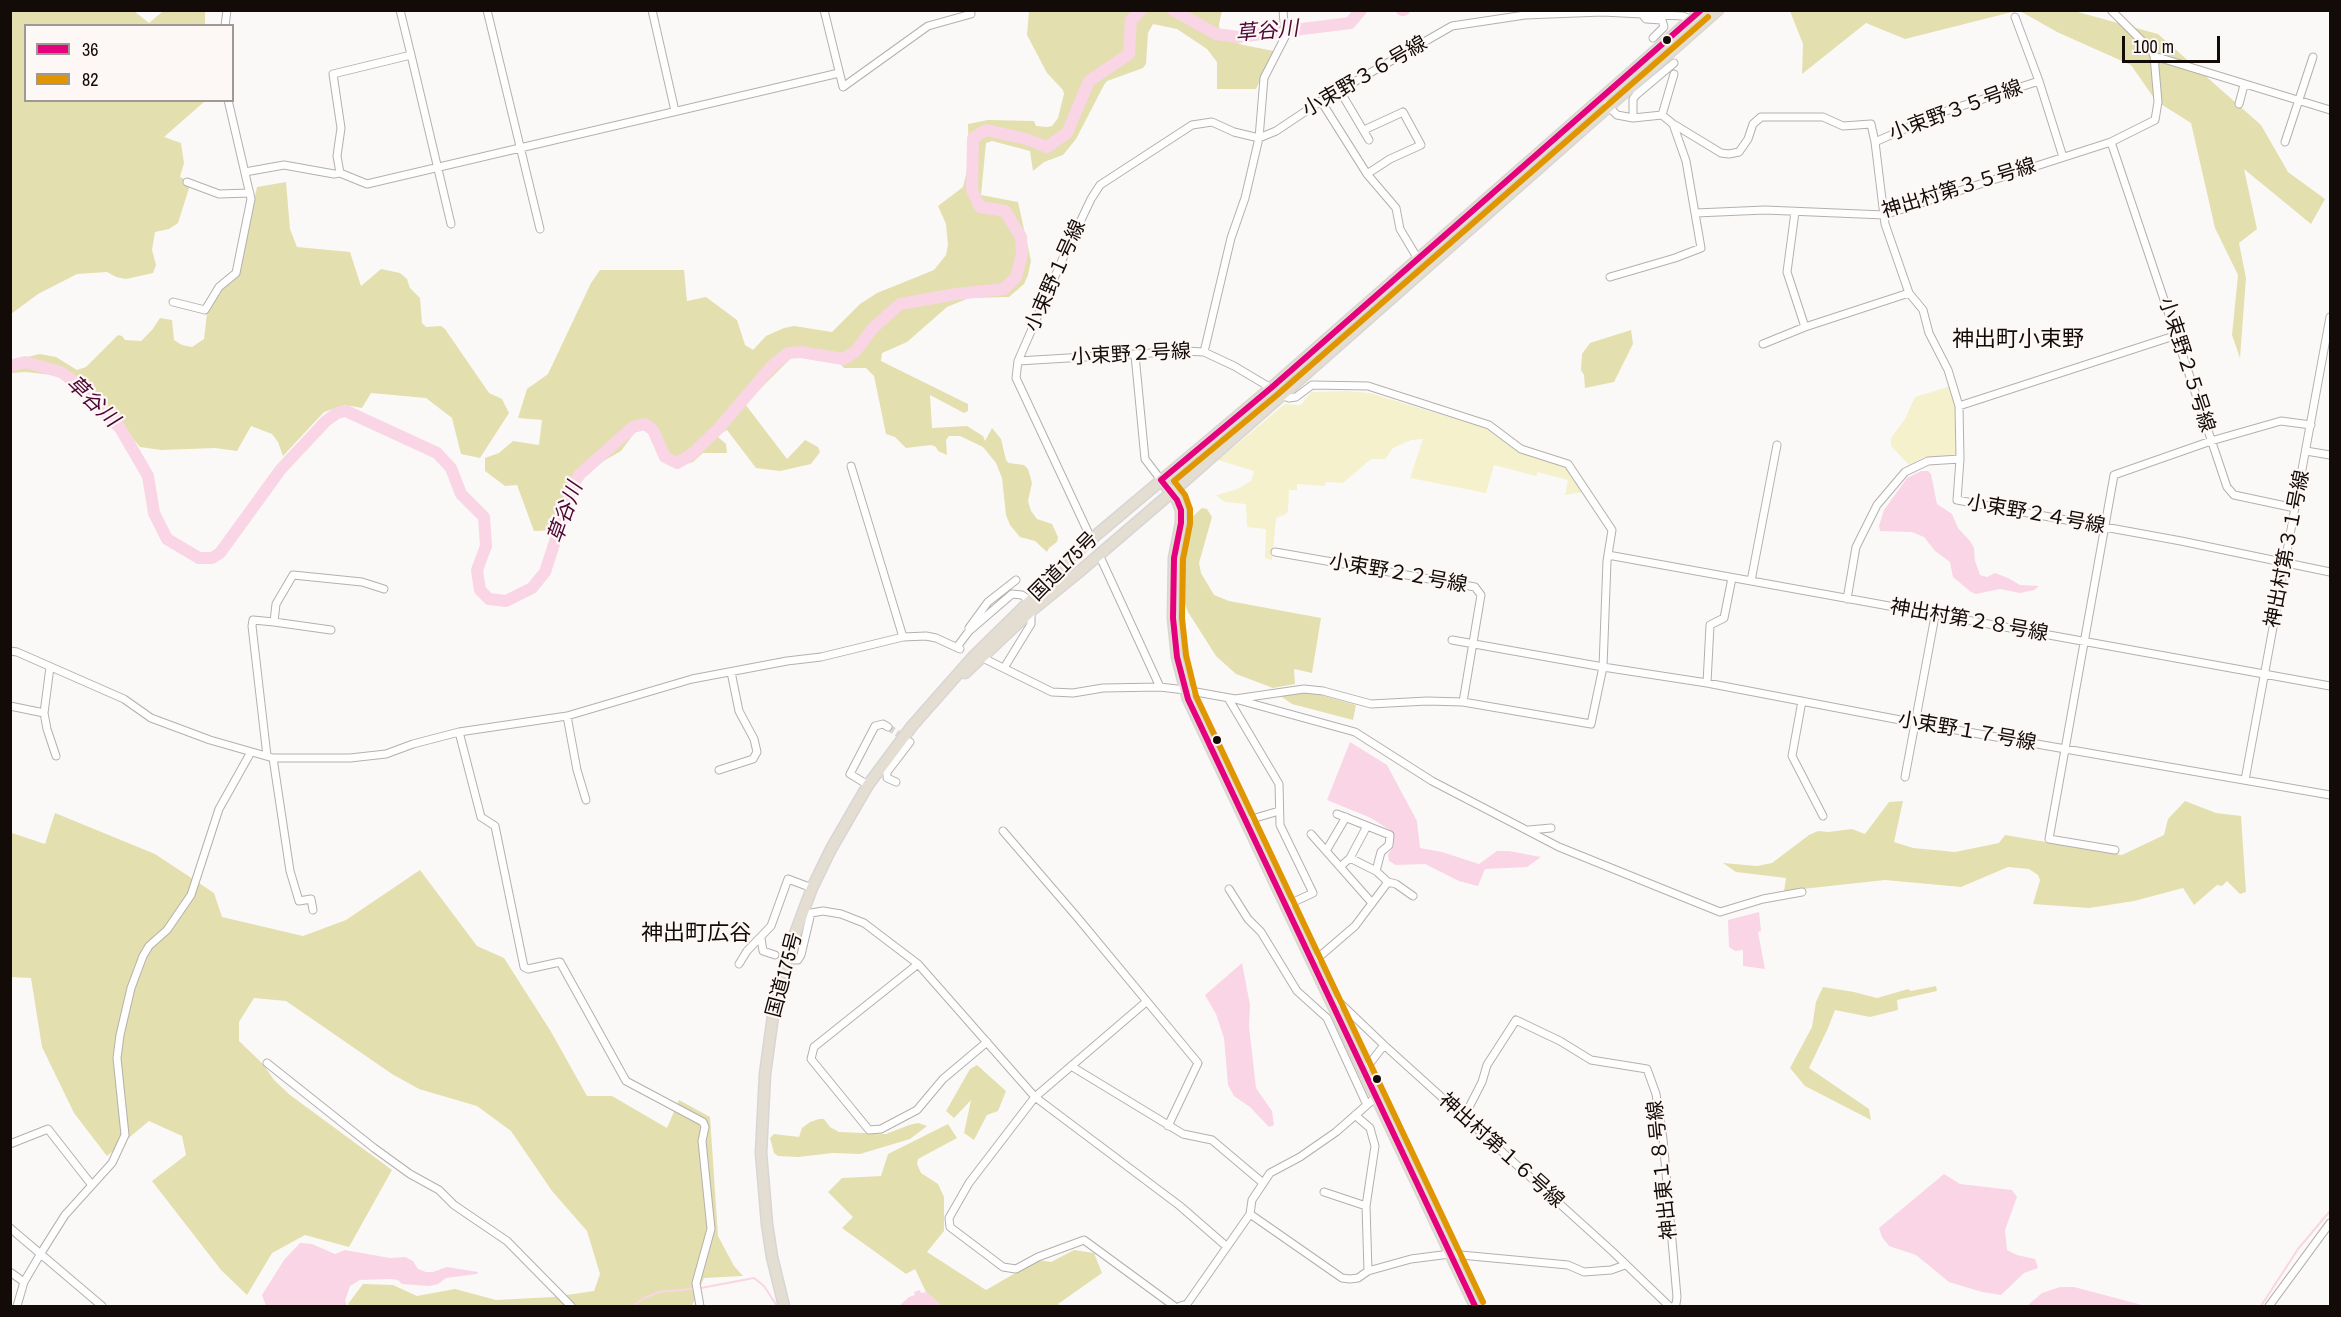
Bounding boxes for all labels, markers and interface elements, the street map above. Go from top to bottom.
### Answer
water label: 草谷川 [1235,17,1299,47]
legend [24,24,234,102]
scale bar [2125,24,2222,62]
street label: 小束野３６号線 [1298,32,1432,122]
unlabelled marker [1661,34,1673,46]
text: 100 m [2133,34,2174,59]
text: 36 [82,37,98,62]
text: 82 [82,67,98,92]
street label: 小束野３５号線 [1886,76,2026,146]
street label: 神出村第３５号線 [1879,154,2039,224]
street label: 小束野１号線 [1021,216,1091,336]
street label: 小束野２５号線 [2153,295,2219,435]
district label: 神出町小束野 [1952,327,2084,353]
street label: 小束野２号線 [1070,340,1192,370]
water label: 草谷川 [61,371,123,433]
street label: 神出村第３１号線 [2261,468,2315,630]
water label: 草谷川 [543,479,589,547]
street label: 小束野２４号線 [1965,491,2107,539]
street label: 国道175号 [1025,528,1103,606]
street label: 小束野２２号線 [1327,550,1469,598]
street label: 神出村第２８号線 [1888,595,2050,647]
street label: 小束野１７号線 [1896,708,2038,756]
unlabelled marker [1211,734,1223,746]
district label: 神出町広谷 [641,921,751,947]
street label: 国道175号 [762,930,808,1020]
unlabelled marker [1371,1073,1383,1085]
street label: 神出村第１６号線 [1434,1089,1568,1213]
street label: 神出東１８号線 [1644,1099,1682,1241]

